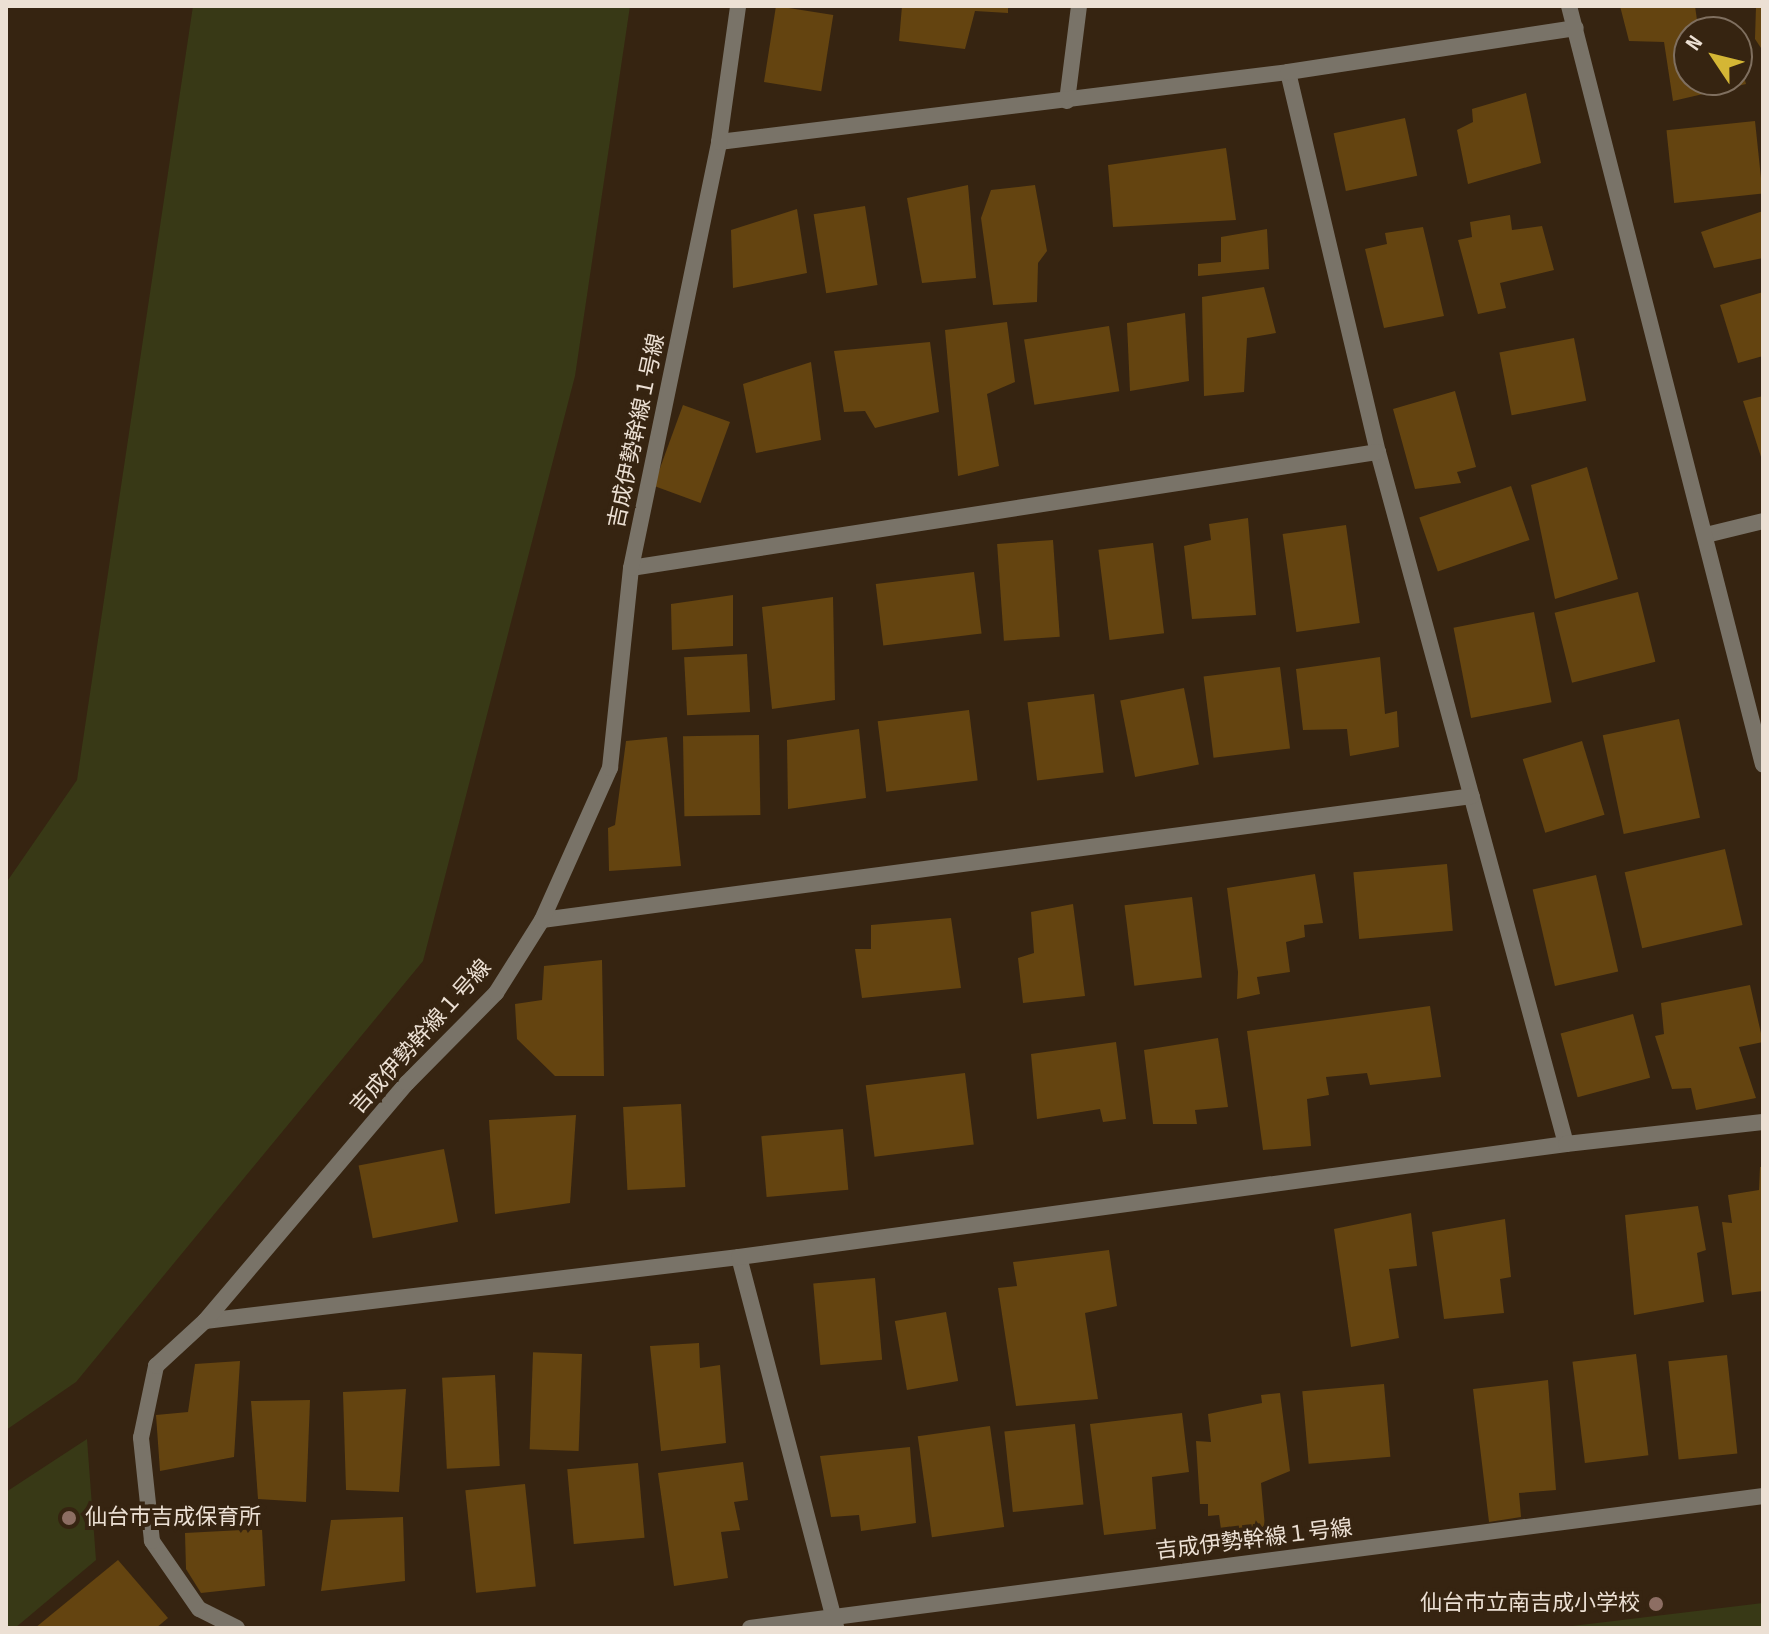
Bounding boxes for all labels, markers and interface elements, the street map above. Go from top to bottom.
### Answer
north arrow [1673,16,1753,96]
text: N [1680,31,1709,56]
street label: 吉成伊勢幹線１号線 [604,331,670,531]
street label: 吉成伊勢幹線１号線 [345,955,497,1119]
place label: 仙台市吉成保育所 [85,1505,261,1531]
marker: 仙台市吉成保育所 [60,1509,78,1527]
street label: 吉成伊勢幹線１号線 [1154,1515,1354,1565]
place label: 仙台市立南吉成小学校 [1420,1591,1640,1617]
marker: 仙台市立南吉成小学校 [1647,1595,1665,1613]

